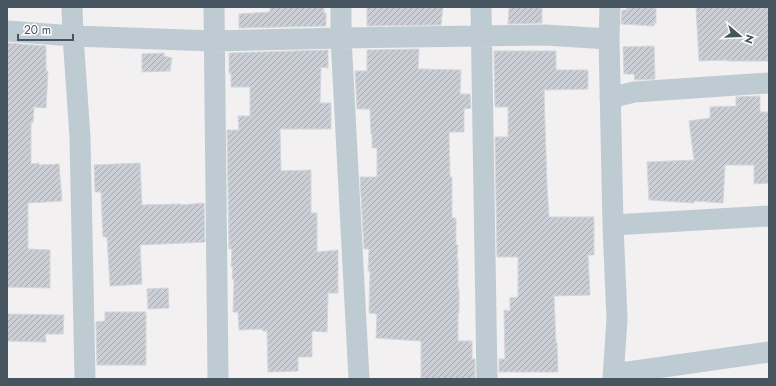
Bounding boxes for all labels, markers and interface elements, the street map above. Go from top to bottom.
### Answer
scale bar [18,16,73,42]
north arrow [720,16,760,56]
text: 20 m [24,21,51,39]
text: N [740,33,758,46]

